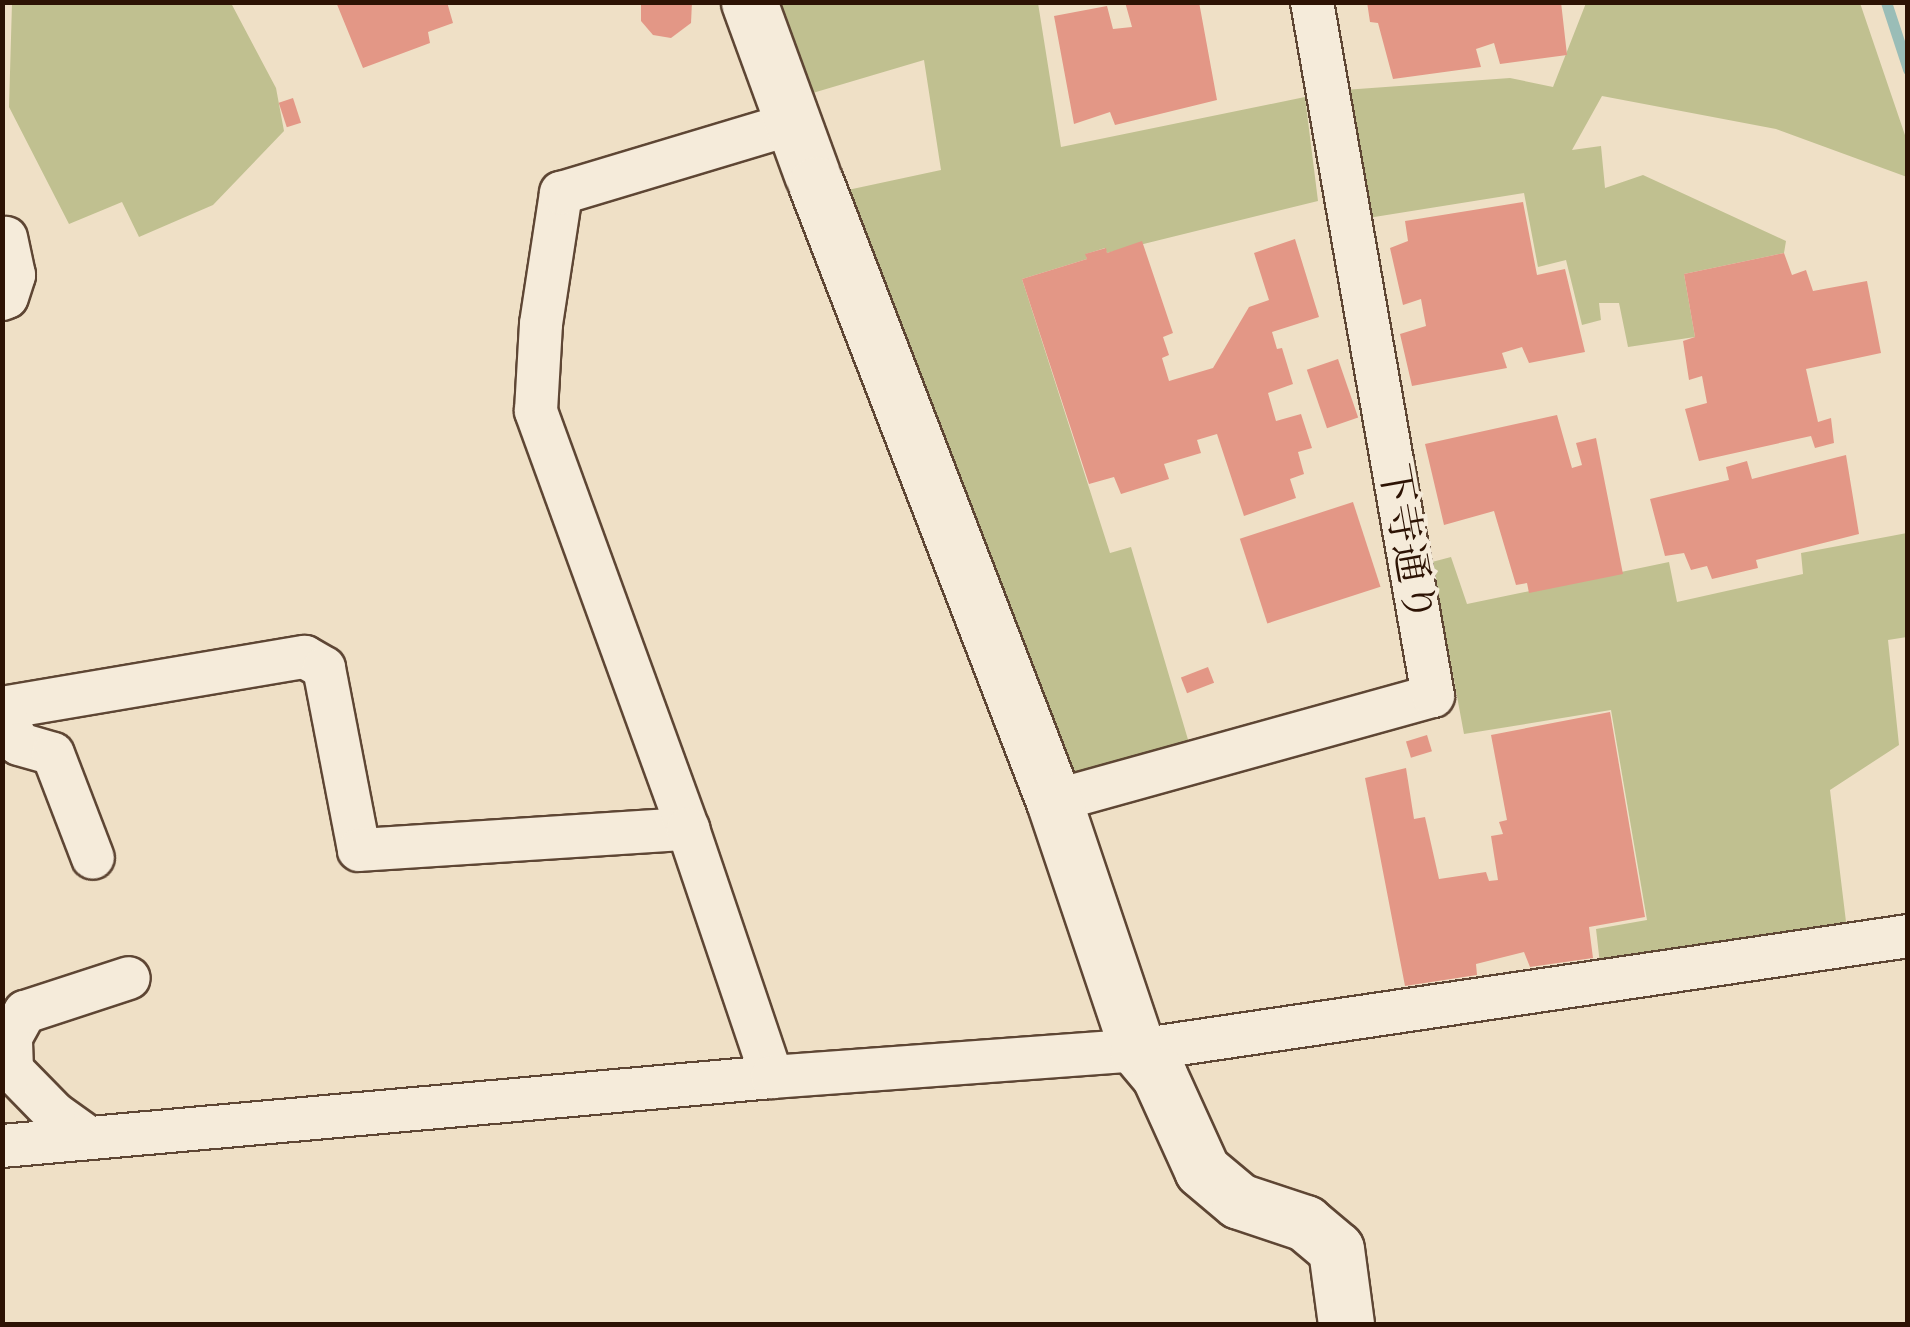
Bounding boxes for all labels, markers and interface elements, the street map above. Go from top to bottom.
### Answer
street label: 下寺通り [1369,460,1445,626]

